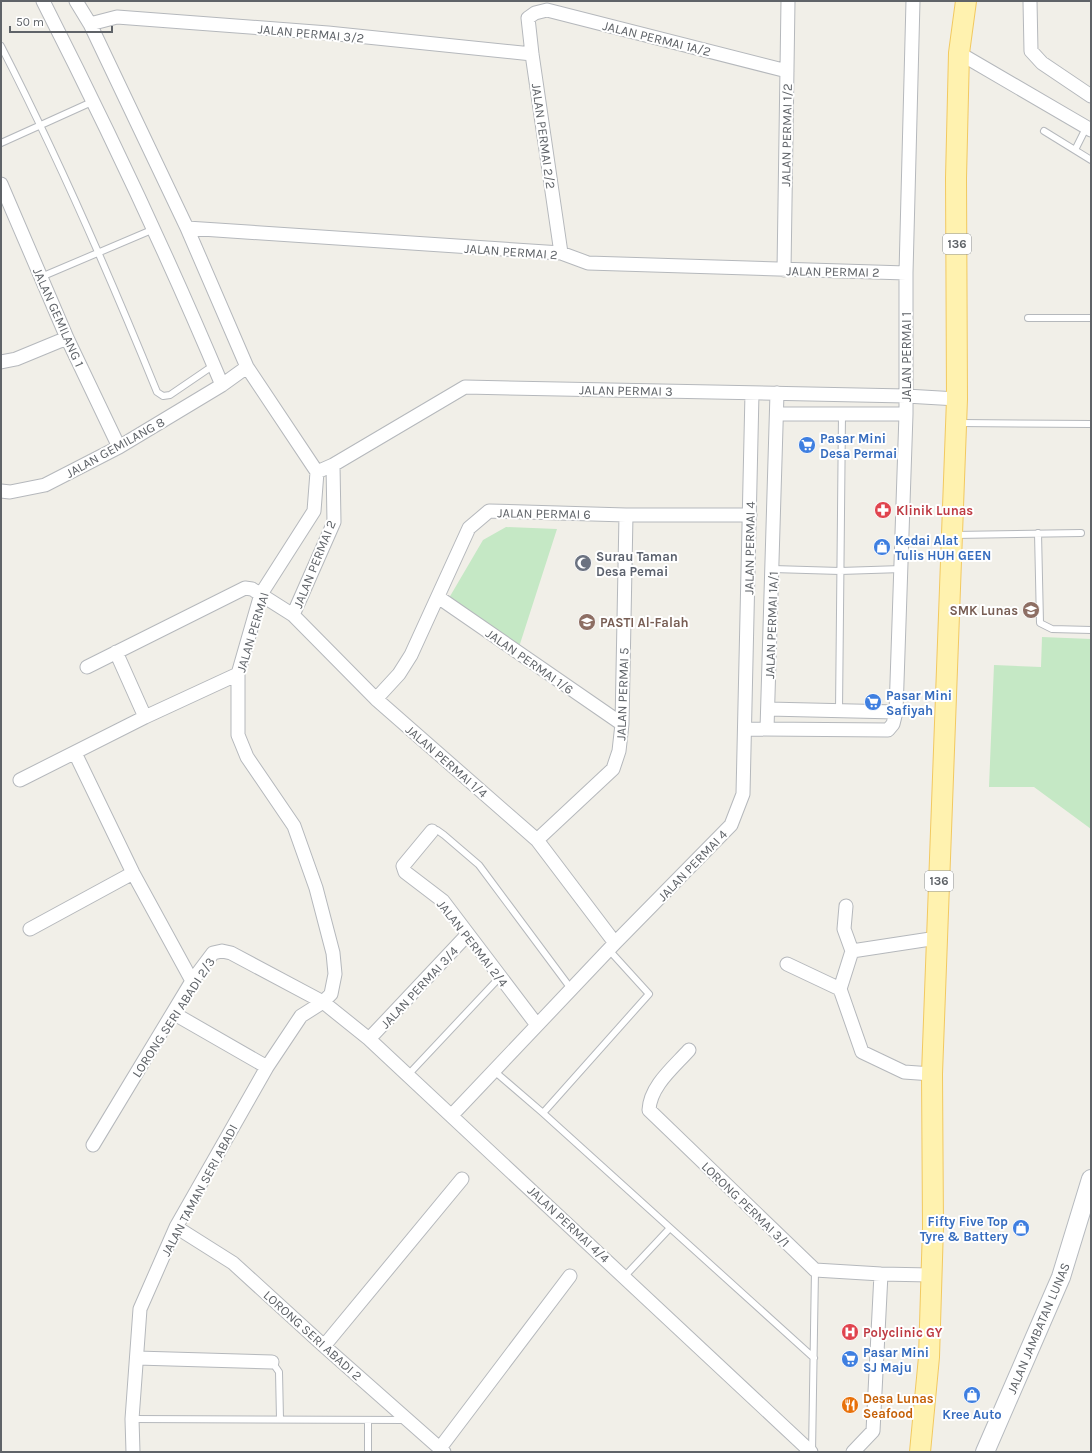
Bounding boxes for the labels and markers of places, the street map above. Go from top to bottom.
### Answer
place label: Pasar Mini Desa Permai [820,431,897,461]
supermarket icon: Pasar Mini Desa Permai [797,435,817,455]
pharmacy icon: Klinik Lunas [873,500,893,520]
place label: Klinik Lunas [896,503,973,518]
place label: Kedai Alat Tulis HUH GEEN [895,533,991,563]
shop icon: Kedai Alat Tulis HUH GEEN [872,537,892,557]
place label: Surau Taman Desa Pemai [596,549,678,579]
mosque icon: Surau Taman Desa Pemai [573,553,593,573]
school or university icon: SMK Lunas [1021,600,1041,620]
place label: SMK Lunas [949,603,1018,618]
school or university icon: PASTI Al-Falah [577,612,597,632]
place label: PASTI Al-Falah [600,615,689,630]
place label: Pasar Mini Safiyah [886,688,952,718]
supermarket icon: Pasar Mini Safiyah [863,692,883,712]
place label: Fifty Five Top Tyre & Battery [920,1214,1008,1244]
shop icon: Fifty Five Top Tyre & Battery [1011,1218,1031,1238]
hospital icon: Polyclinic GY [840,1322,860,1342]
place label: Polyclinic GY [863,1325,943,1340]
place label: Pasar Mini SJ Maju [863,1345,929,1375]
supermarket icon: Pasar Mini SJ Maju [840,1349,860,1369]
shop icon: Kree Auto [962,1385,982,1405]
place label: Desa Lunas Seafood [863,1391,934,1421]
restaurant icon: Desa Lunas Seafood [840,1395,860,1415]
place label: Kree Auto [942,1407,1002,1422]

